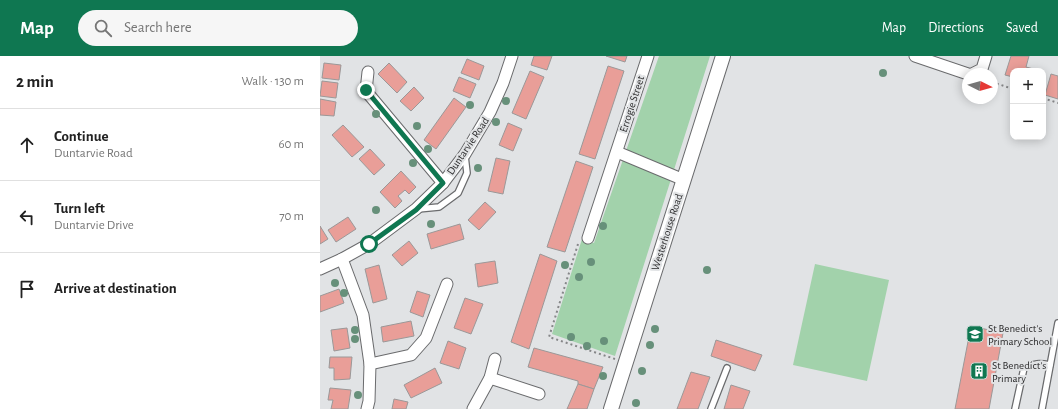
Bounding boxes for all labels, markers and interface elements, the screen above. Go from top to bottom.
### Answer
search box [78,10,358,46]
icon: search [92,17,114,39]
text: Map [20,19,54,38]
text: Search here [124,20,192,35]
text: Map [882,21,906,35]
text: Directions [928,21,984,35]
text: Saved [1006,21,1038,35]
north arrow [962,68,998,104]
map controls [1010,68,1046,140]
button: + [1010,68,1046,104]
text: 2 min [16,73,54,90]
street label: Errogie Street [618,74,646,134]
text: Walk · 130 m [241,75,304,88]
route end [357,81,375,99]
button: − [1010,104,1046,140]
street label: Duntarvie Road [445,115,491,177]
text: Continue [54,129,109,144]
icon: ahead [16,134,38,156]
text: 60 m [278,138,304,151]
text: Duntarvie Road [54,147,133,160]
street label: Westerhouse Road [649,192,685,272]
text: Turn left [54,201,105,216]
icon: left [16,206,38,228]
text: 70 m [279,210,304,223]
text: Duntarvie Drive [54,219,134,232]
route start [360,235,378,253]
icon: arrive [16,278,38,300]
text: Arrive at destination [54,281,177,296]
place label: St Benedict's Primary School [988,323,1052,347]
school or university icon: St Benedict's Primary School [965,324,985,344]
place label: St Benedict's Primary [992,360,1046,384]
building icon: St Benedict's Primary [969,361,989,381]

